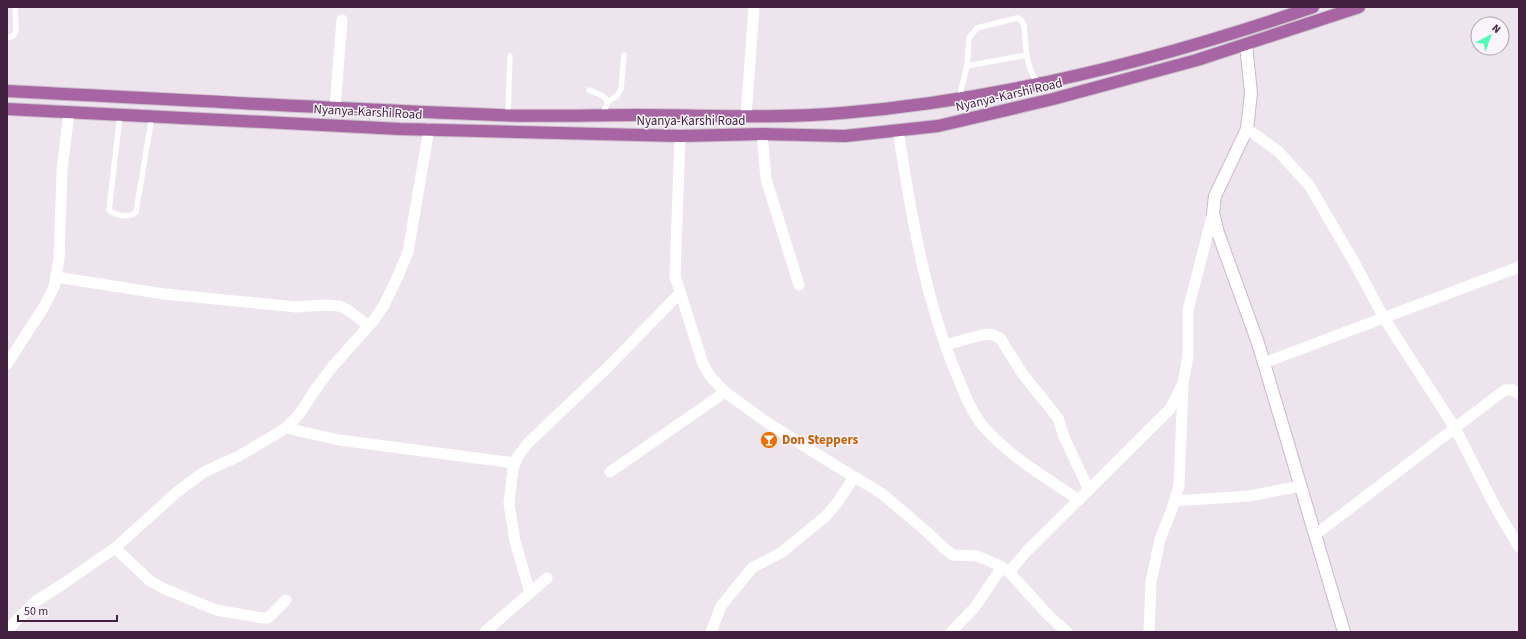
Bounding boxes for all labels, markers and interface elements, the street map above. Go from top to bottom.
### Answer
north arrow [1470,16,1510,56]
text: N [1489,21,1504,37]
street label: Nyanya-Karshi Road [954,74,1064,116]
street label: Nyanya-Karshi Road [313,100,423,124]
street label: Nyanya-Karshi Road [636,112,746,130]
bar icon: Don Steppers [759,430,779,450]
place label: Don Steppers [782,431,859,449]
scale bar [18,597,117,623]
text: 50 m [24,603,48,620]

